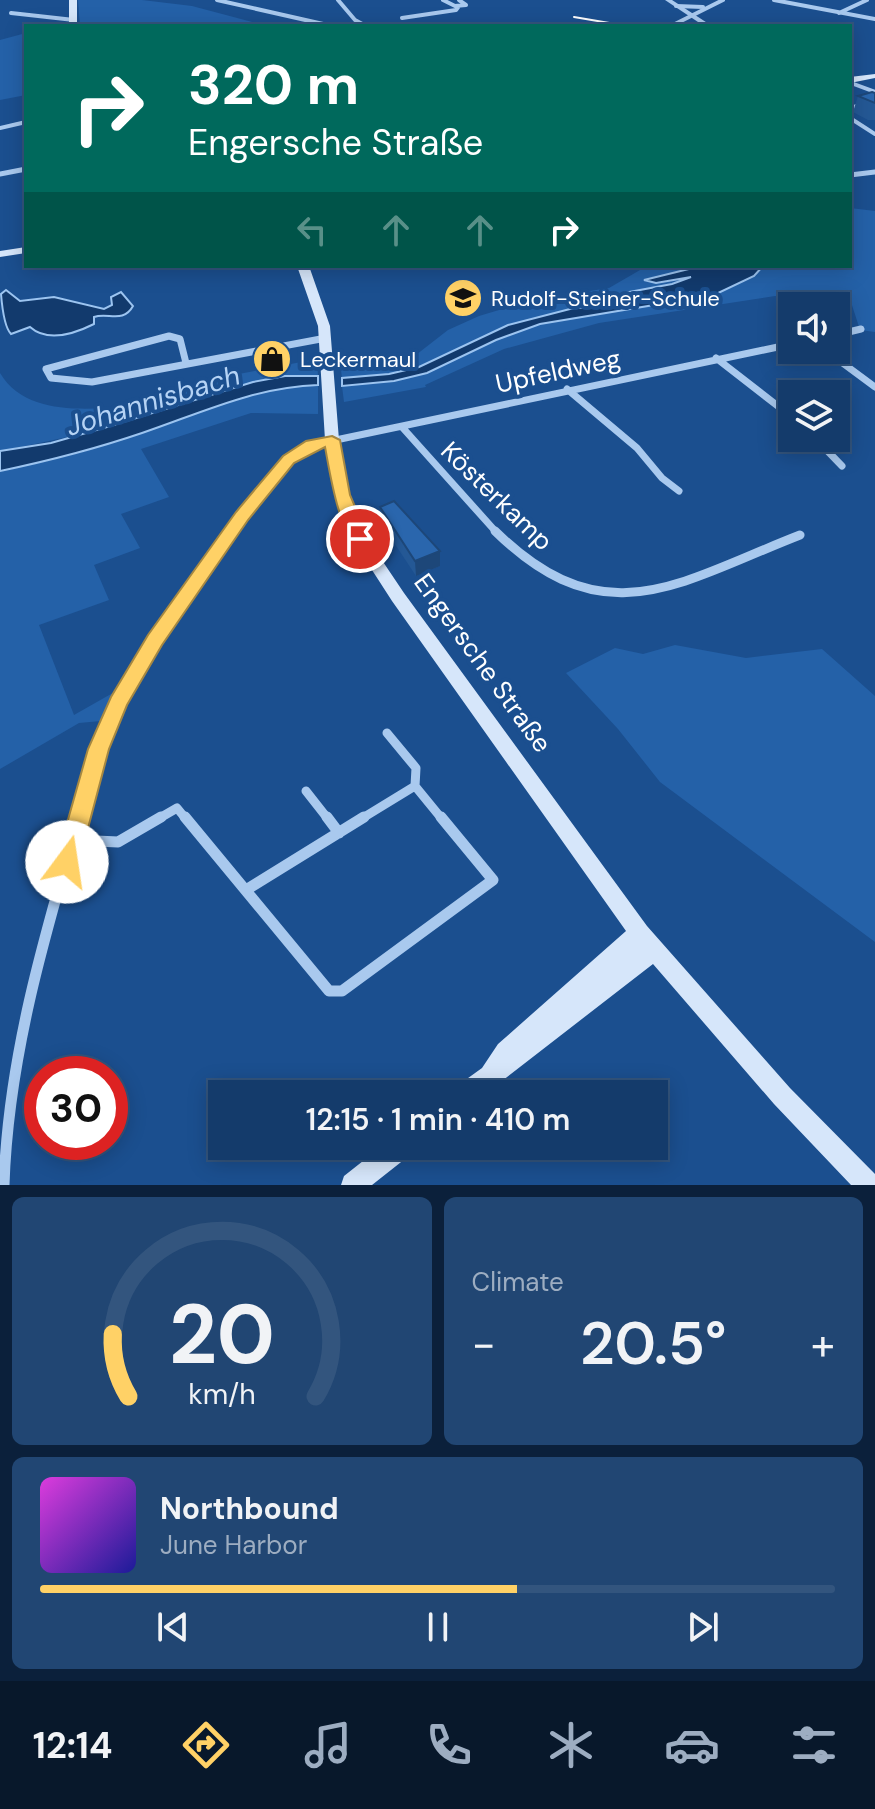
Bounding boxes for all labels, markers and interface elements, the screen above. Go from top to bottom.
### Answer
text: 320 m [188,48,359,121]
icon: right [56,56,160,160]
text: Engersche Straße [188,119,483,166]
icon: left [290,208,334,252]
icon: ahead [374,208,418,252]
icon: ahead [458,208,502,252]
icon: right [542,208,586,252]
school or university icon: Rudolf-Steiner-Schule [442,277,484,319]
place label: Rudolf-Steiner-Schule [491,284,720,313]
map controls [778,292,850,452]
button: sound [778,292,850,364]
shop icon: Leckermaul [251,338,293,380]
street label: Upfeldweg [492,341,624,401]
place label: Leckermaul [300,345,416,374]
water label: Johannisbach [62,356,245,444]
button: layers [778,380,850,452]
street label: Kösterkamp [434,434,560,558]
pin [326,505,394,573]
icon: arrive [338,517,382,561]
street label: Engersche Straße [407,567,559,759]
position arrow [25,820,109,904]
speed limit sign: 30 [24,1056,128,1160]
text: 12:15 · 1 min · 410 m [306,1100,570,1139]
text: Climate [472,1265,564,1299]
text: 20 [169,1280,275,1389]
text: 20.5° [580,1304,726,1383]
text: − [472,1315,496,1373]
text: + [811,1315,835,1373]
text: km/h [188,1376,256,1413]
text: Northbound [160,1489,339,1528]
text: June Harbor [160,1528,307,1562]
icon: previous [151,1605,195,1649]
icon: pause [416,1605,460,1649]
icon: next [681,1605,725,1649]
icon: directions [178,1717,234,1773]
icon: music [300,1717,356,1773]
icon: phone [421,1717,477,1773]
icon: climate [543,1717,599,1773]
icon: car [664,1717,720,1773]
icon: filters [786,1717,842,1773]
text: 12:14 [33,1722,112,1769]

